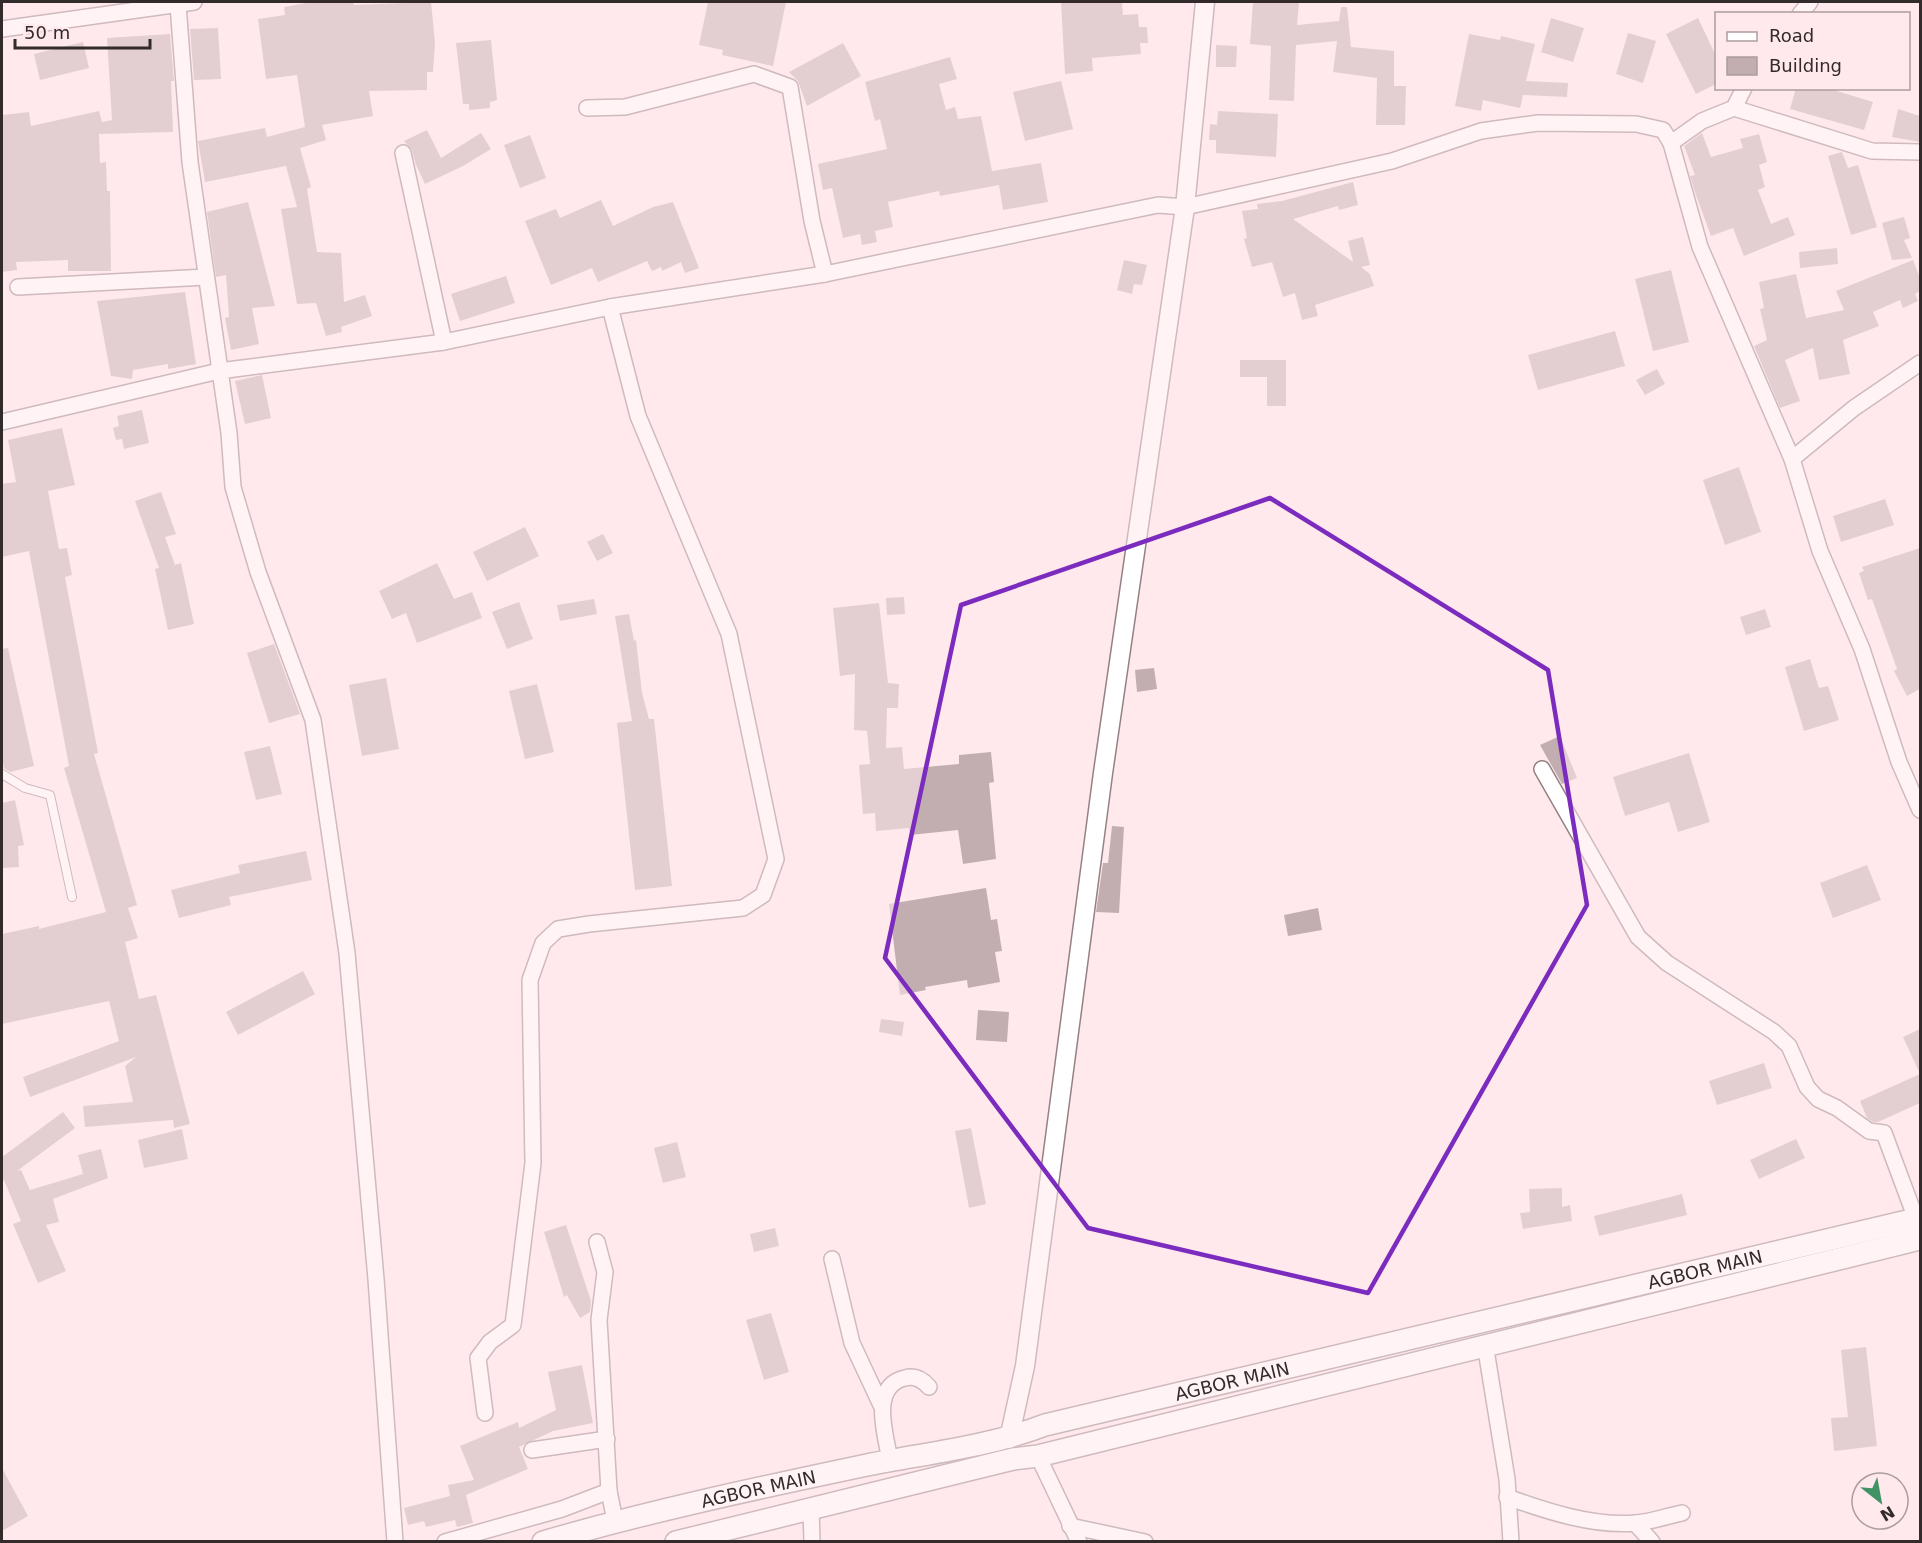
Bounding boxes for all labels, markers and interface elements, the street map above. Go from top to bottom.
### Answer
scale bar [15,12,150,50]
legend [1715,12,1910,90]
text: 50 m [24,22,70,43]
text: Road [1769,25,1814,46]
text: Building [1769,55,1842,76]
street label: AGBOR MAIN [1646,1245,1764,1293]
street label: AGBOR MAIN [1173,1357,1291,1404]
street label: AGBOR MAIN [699,1466,818,1511]
north arrow [1850,1471,1910,1531]
text: N [1877,1502,1898,1525]

